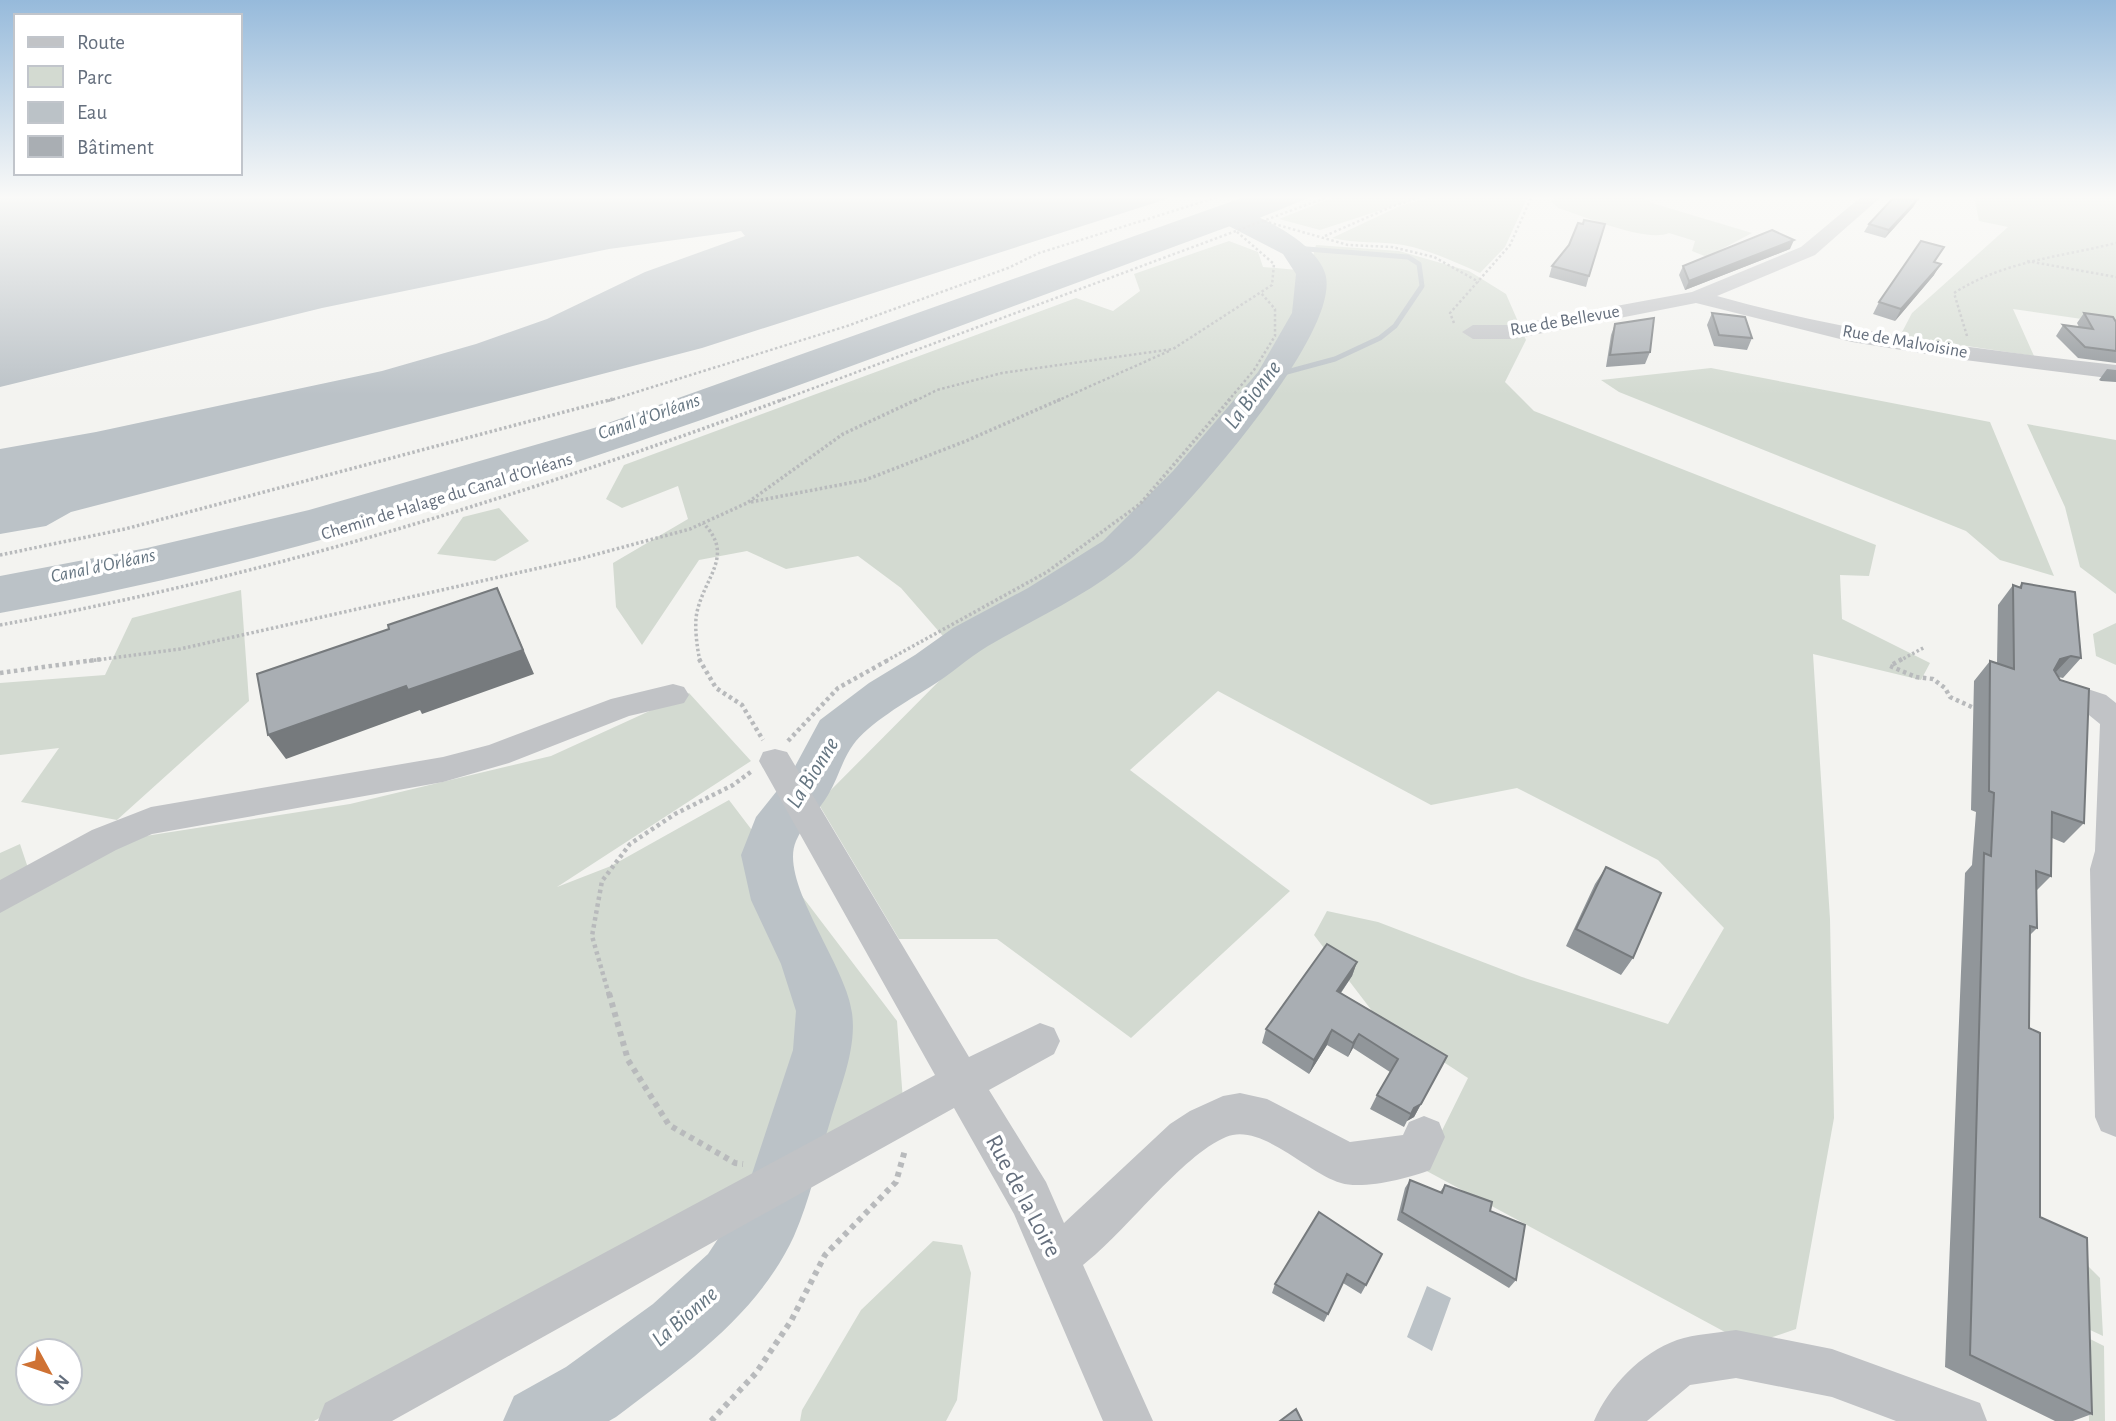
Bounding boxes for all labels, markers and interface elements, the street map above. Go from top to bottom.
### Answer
legend [14,14,242,175]
text: Route [77,32,125,53]
text: Parc [77,67,112,88]
text: Eau [77,102,107,123]
text: Bâtiment [77,137,154,158]
street label: Rue de Bellevue [1509,303,1621,339]
street label: Rue de Malvoisine [1841,322,1969,362]
water label: La Bionne [1220,356,1286,433]
water label: Canal d'Orléans [596,391,702,443]
street label: Chemin de Halage du Canal d'Orléans [319,450,575,544]
water label: Canal d'Orléans [49,546,157,586]
water label: La Bionne [782,733,844,813]
street label: Rue de la Loire [981,1131,1065,1261]
water label: La Bionne [648,1282,723,1352]
north arrow [14,1337,84,1407]
text: N [49,1371,72,1393]

